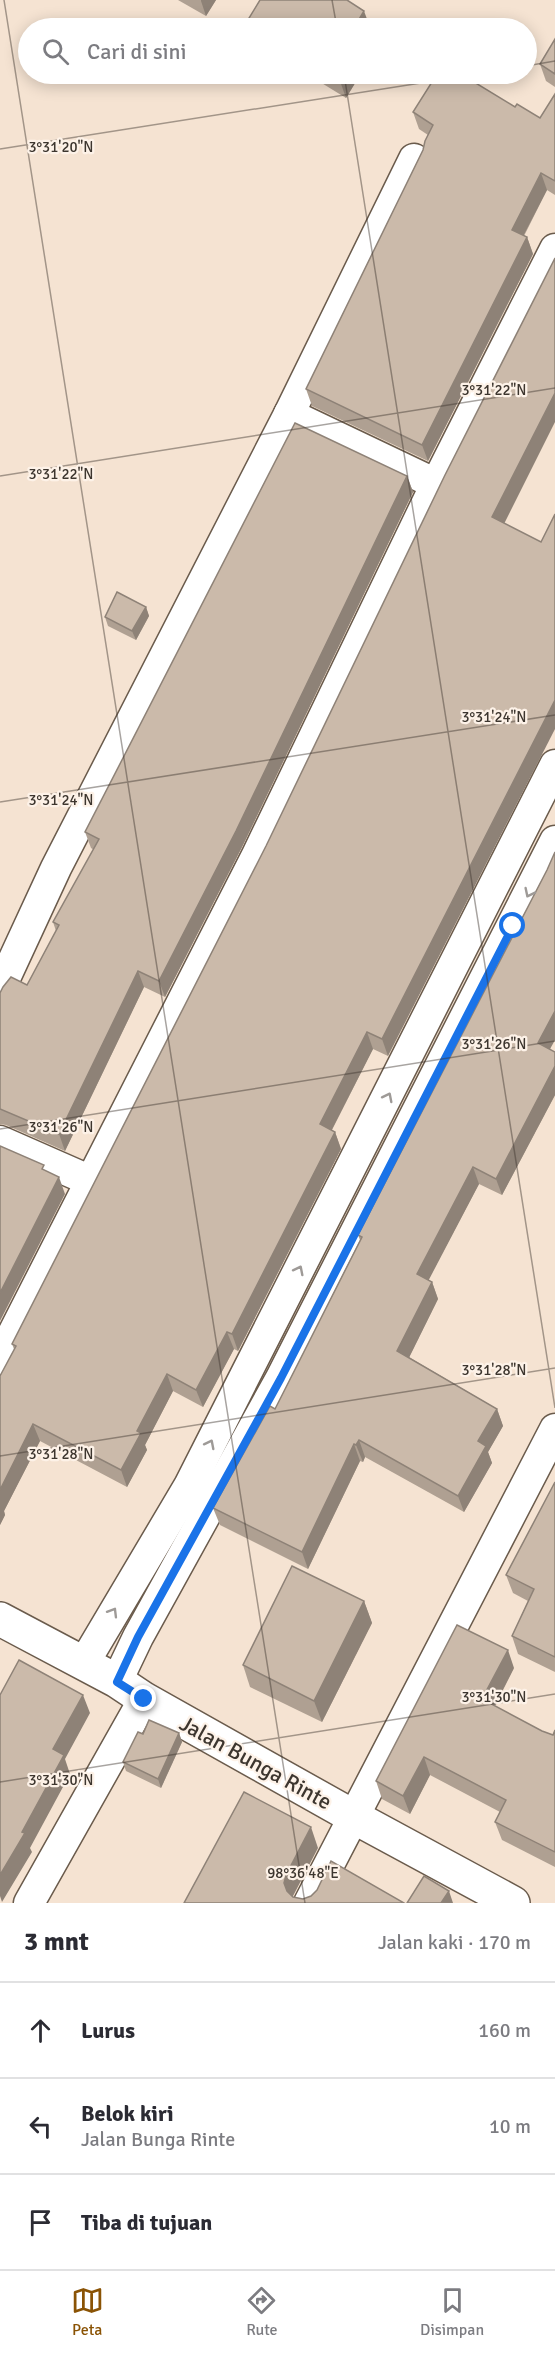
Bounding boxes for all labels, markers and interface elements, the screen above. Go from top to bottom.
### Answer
search box [18,18,537,84]
icon: search [39,35,72,68]
text: Cari di sini [87,38,187,65]
text: 3°31'20"N [28,138,94,156]
text: 3°31'22"N [461,381,527,399]
text: 3°31'22"N [28,465,94,483]
text: 3°31'24"N [461,708,527,726]
text: 3°31'24"N [28,791,94,809]
one-way arrow [525,887,537,898]
route start [499,912,525,938]
text: 3°31'26"N [461,1035,527,1053]
one-way arrow [381,1092,392,1103]
text: 3°31'26"N [28,1118,94,1136]
one-way arrow [292,1266,303,1277]
text: 3°31'28"N [461,1361,527,1379]
one-way arrow [203,1439,215,1450]
text: 3°31'28"N [28,1445,94,1463]
one-way arrow [105,1608,117,1618]
route end [130,1685,156,1711]
text: 3°31'30"N [461,1688,527,1706]
street label: Jalan Bunga Rinte [175,1710,336,1815]
text: 3°31'30"N [28,1771,94,1789]
text: 98°36'48"E [267,1864,339,1882]
text: 3 mnt [24,1926,89,1958]
text: Jalan kaki · 170 m [378,1930,531,1955]
icon: ahead [24,2014,57,2047]
text: Lurus [81,2017,135,2044]
text: 160 m [478,2018,531,2043]
text: Belok kiri [81,2100,174,2127]
icon: left [24,2110,57,2143]
text: 10 m [489,2114,531,2139]
text: Jalan Bunga Rinte [81,2127,235,2152]
icon: arrive [24,2206,57,2239]
text: Tiba di tujuan [81,2209,212,2236]
tab: Peta [71,2284,104,2340]
tab: Rute [245,2284,278,2340]
tab: Disimpan [420,2284,484,2340]

